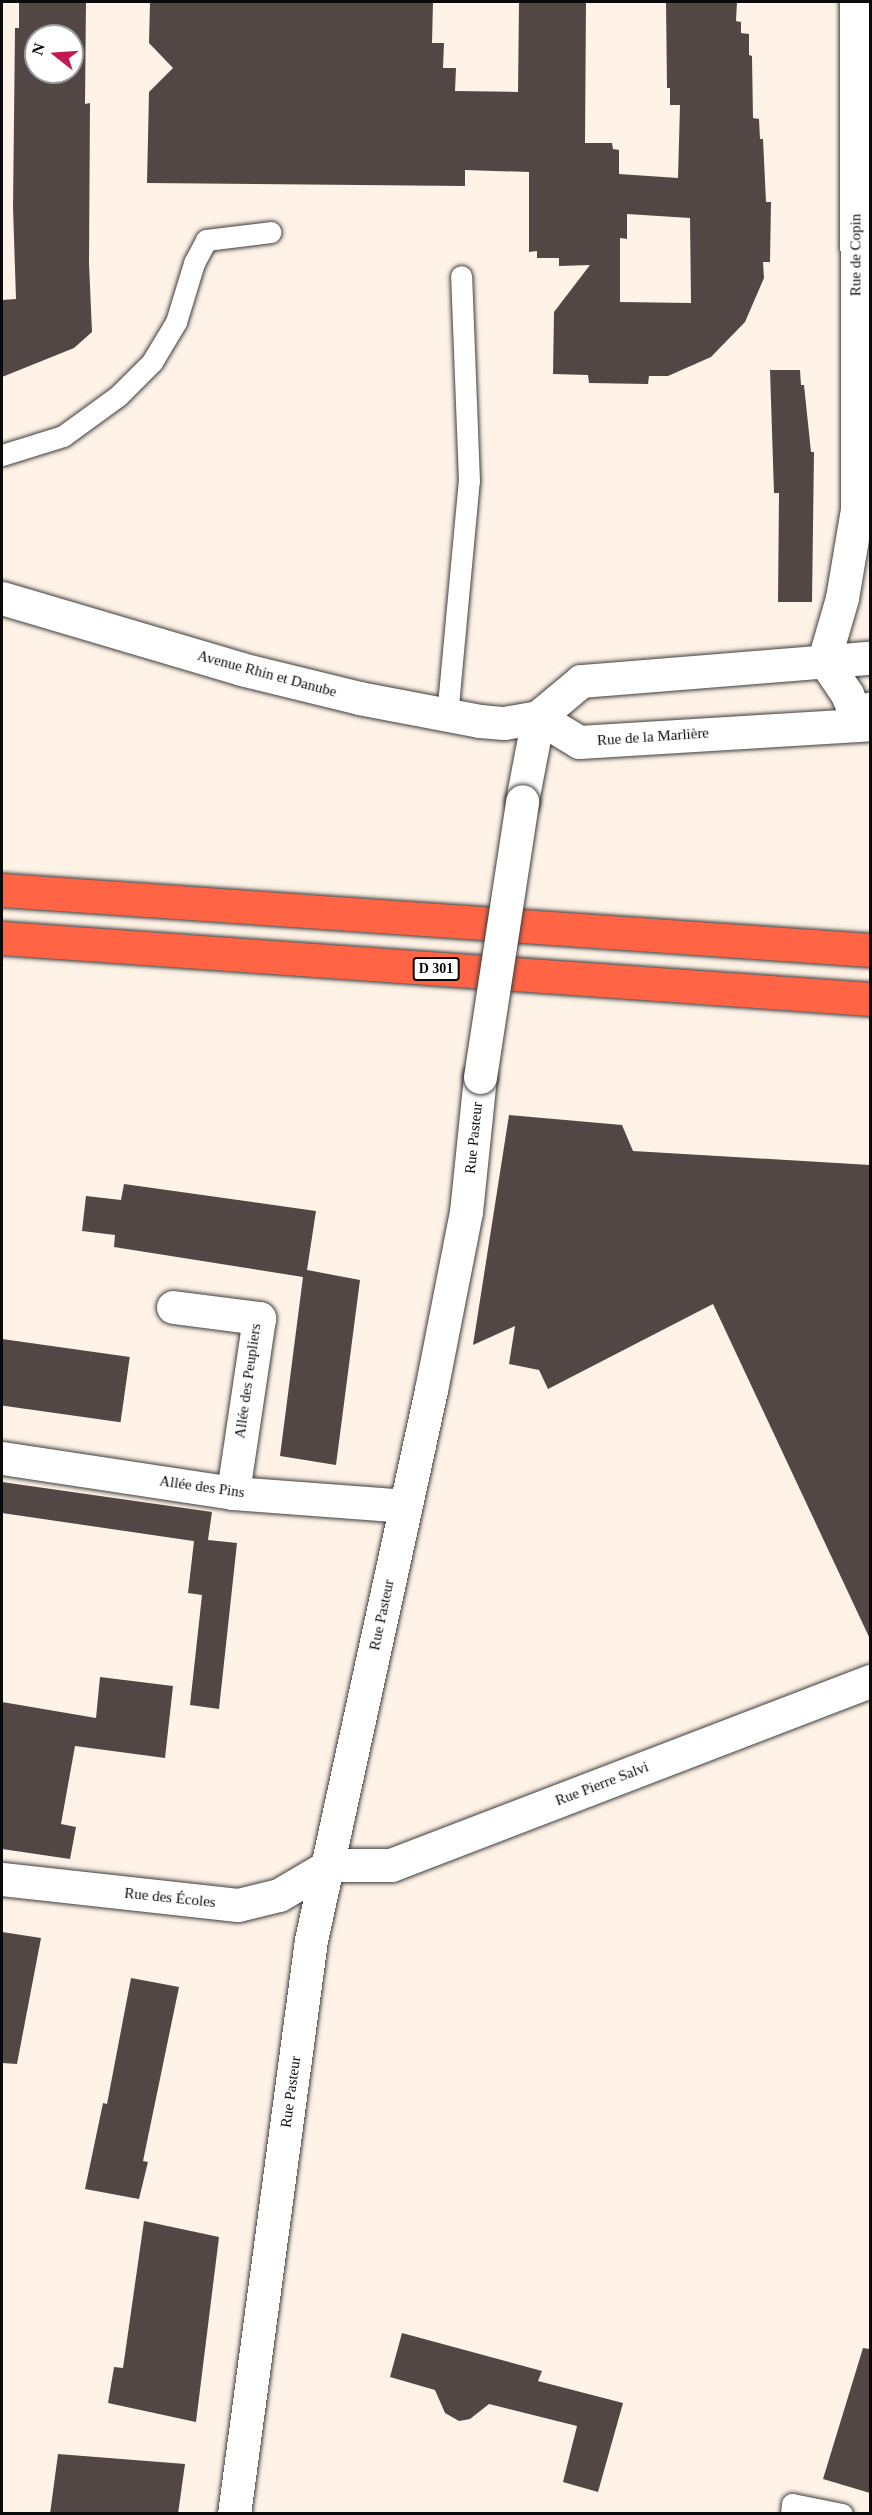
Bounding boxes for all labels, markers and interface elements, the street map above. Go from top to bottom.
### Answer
north arrow [24,24,84,84]
text: N [28,41,48,57]
street label: Rue de Copin [847,214,865,296]
street label: Avenue Rhin et Danube [195,647,339,701]
street label: Rue de la Marlière [596,724,710,750]
road number: D 301 [412,958,460,980]
street label: Rue Pasteur [461,1101,487,1175]
street label: Allée des Peupliers [231,1322,265,1440]
street label: Allée des Pins [158,1472,246,1502]
street label: Rue Pasteur [366,1578,398,1652]
street label: Rue Pierre Salvi [553,1758,651,1810]
street label: Rue des Écoles [123,1884,217,1912]
street label: Rue Pasteur [277,2055,305,2129]

